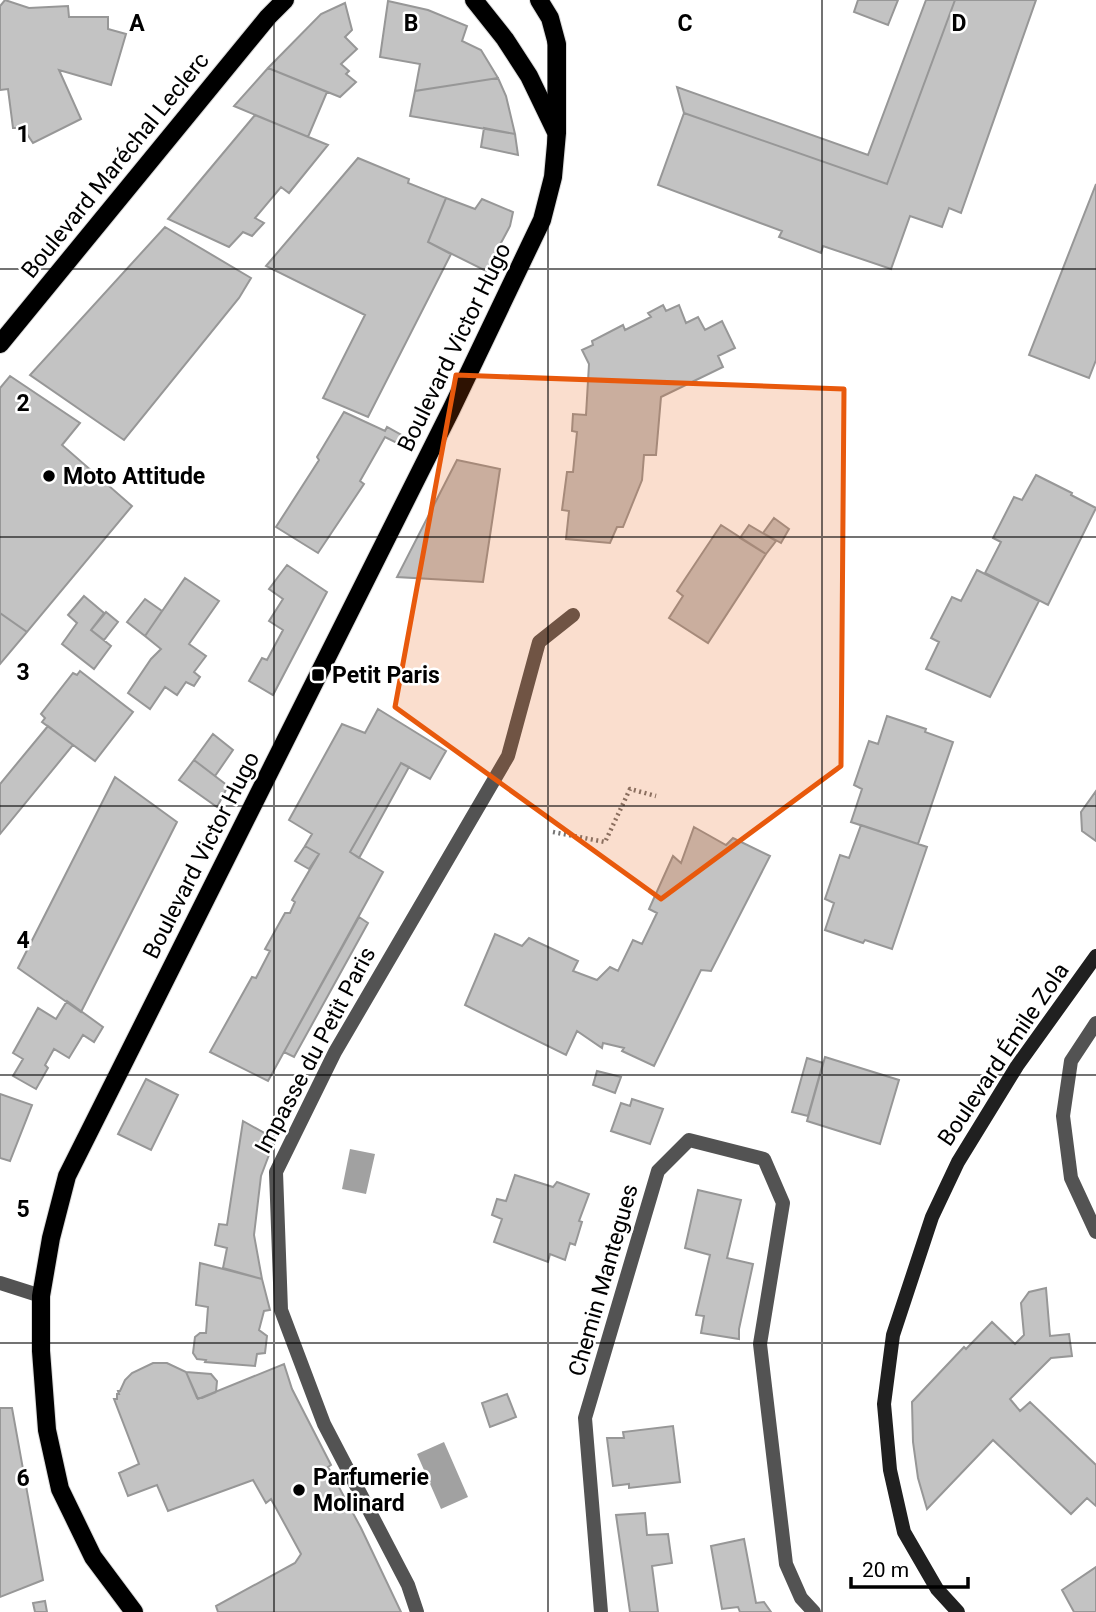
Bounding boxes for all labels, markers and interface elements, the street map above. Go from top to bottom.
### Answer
text: A [129,10,145,37]
text: B [404,10,418,37]
text: C [677,10,693,37]
text: D [952,10,966,37]
street label: Boulevard Maréchal Leclerc [16,47,215,284]
text: 1 [16,121,30,148]
street label: Boulevard Victor Hugo [392,238,517,456]
text: 2 [16,390,30,417]
place label: Moto Attitude [63,463,205,490]
marker: Moto Attitude [41,468,57,484]
text: 3 [16,659,30,686]
place label: Petit Paris [332,662,440,689]
marker: Petit Paris [310,667,326,683]
street label: Boulevard Victor Hugo [137,747,265,963]
text: 4 [16,927,30,954]
street label: Impasse du Petit Paris [250,942,381,1158]
street label: Boulevard Émile Zola [931,957,1075,1151]
street label: Chemin Mantegues [563,1181,644,1379]
text: 5 [16,1196,30,1223]
place label: Parfumerie Molinard [313,1464,429,1517]
text: 6 [16,1465,30,1492]
marker: Parfumerie Molinard [291,1482,307,1498]
scale bar [851,1546,968,1590]
text: 20 m [862,1558,909,1582]

